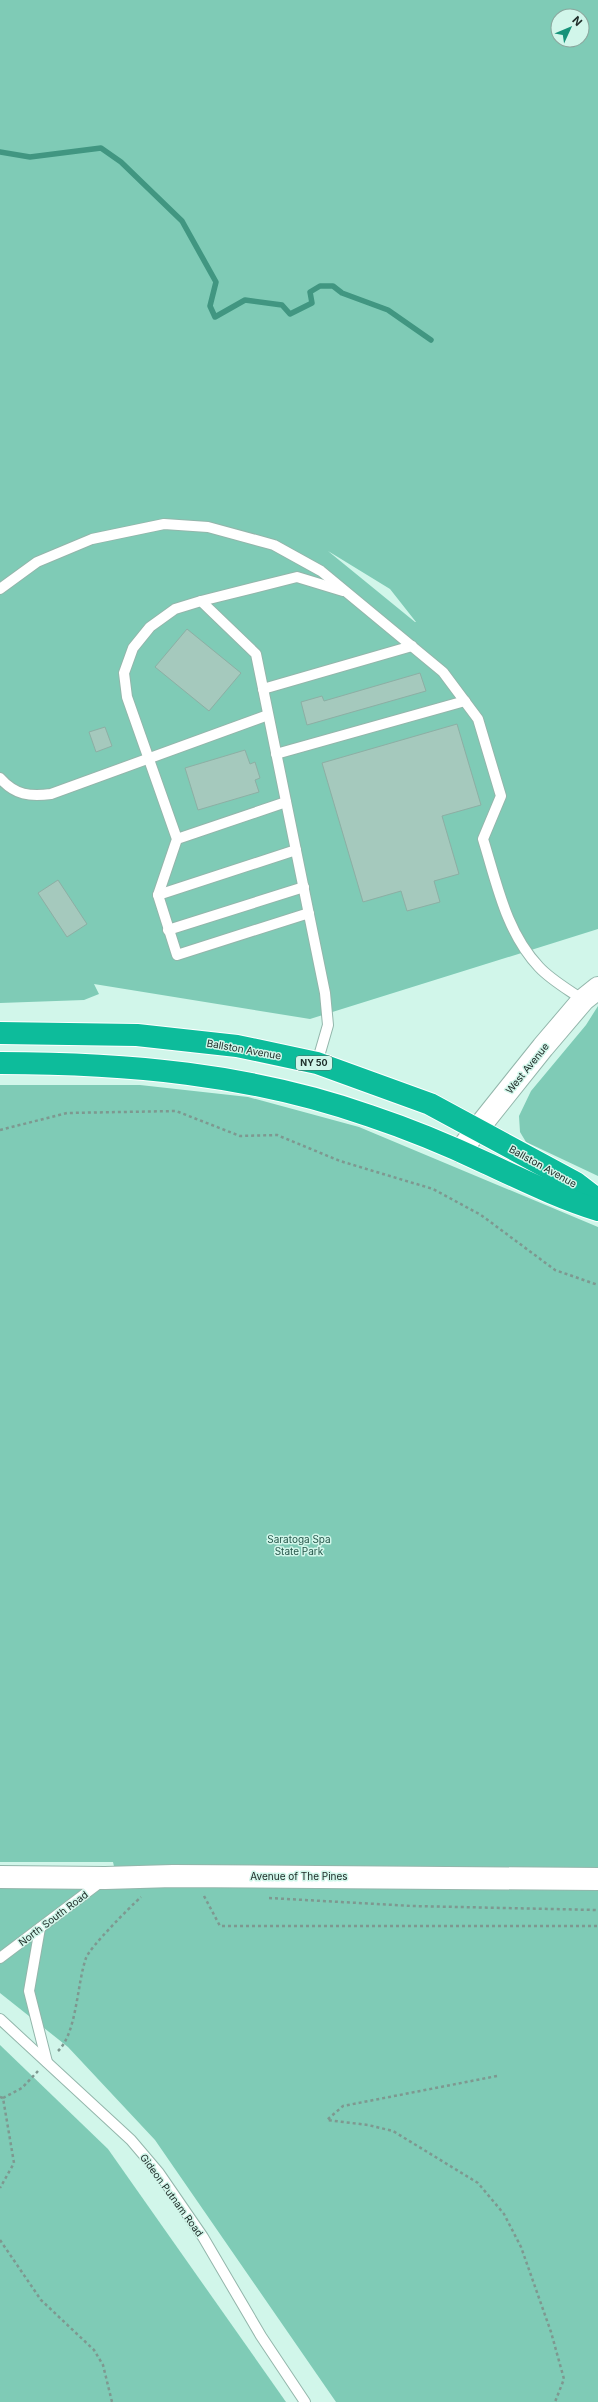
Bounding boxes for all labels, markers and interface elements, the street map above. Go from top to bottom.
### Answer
north arrow [550,8,590,48]
text: N [569,13,585,29]
street label: Ballston Avenue [206,1037,282,1061]
street label: West Avenue [503,1040,551,1096]
road number: NY 50 [296,1056,332,1070]
street label: Ballston Avenue [507,1142,579,1190]
park label: Saratoga Spa State Park [267,1533,331,1557]
street label: Avenue of The Pines [250,1870,348,1882]
street label: North South Road [16,1888,90,1948]
street label: Gideon Putnam Road [138,2151,206,2239]

